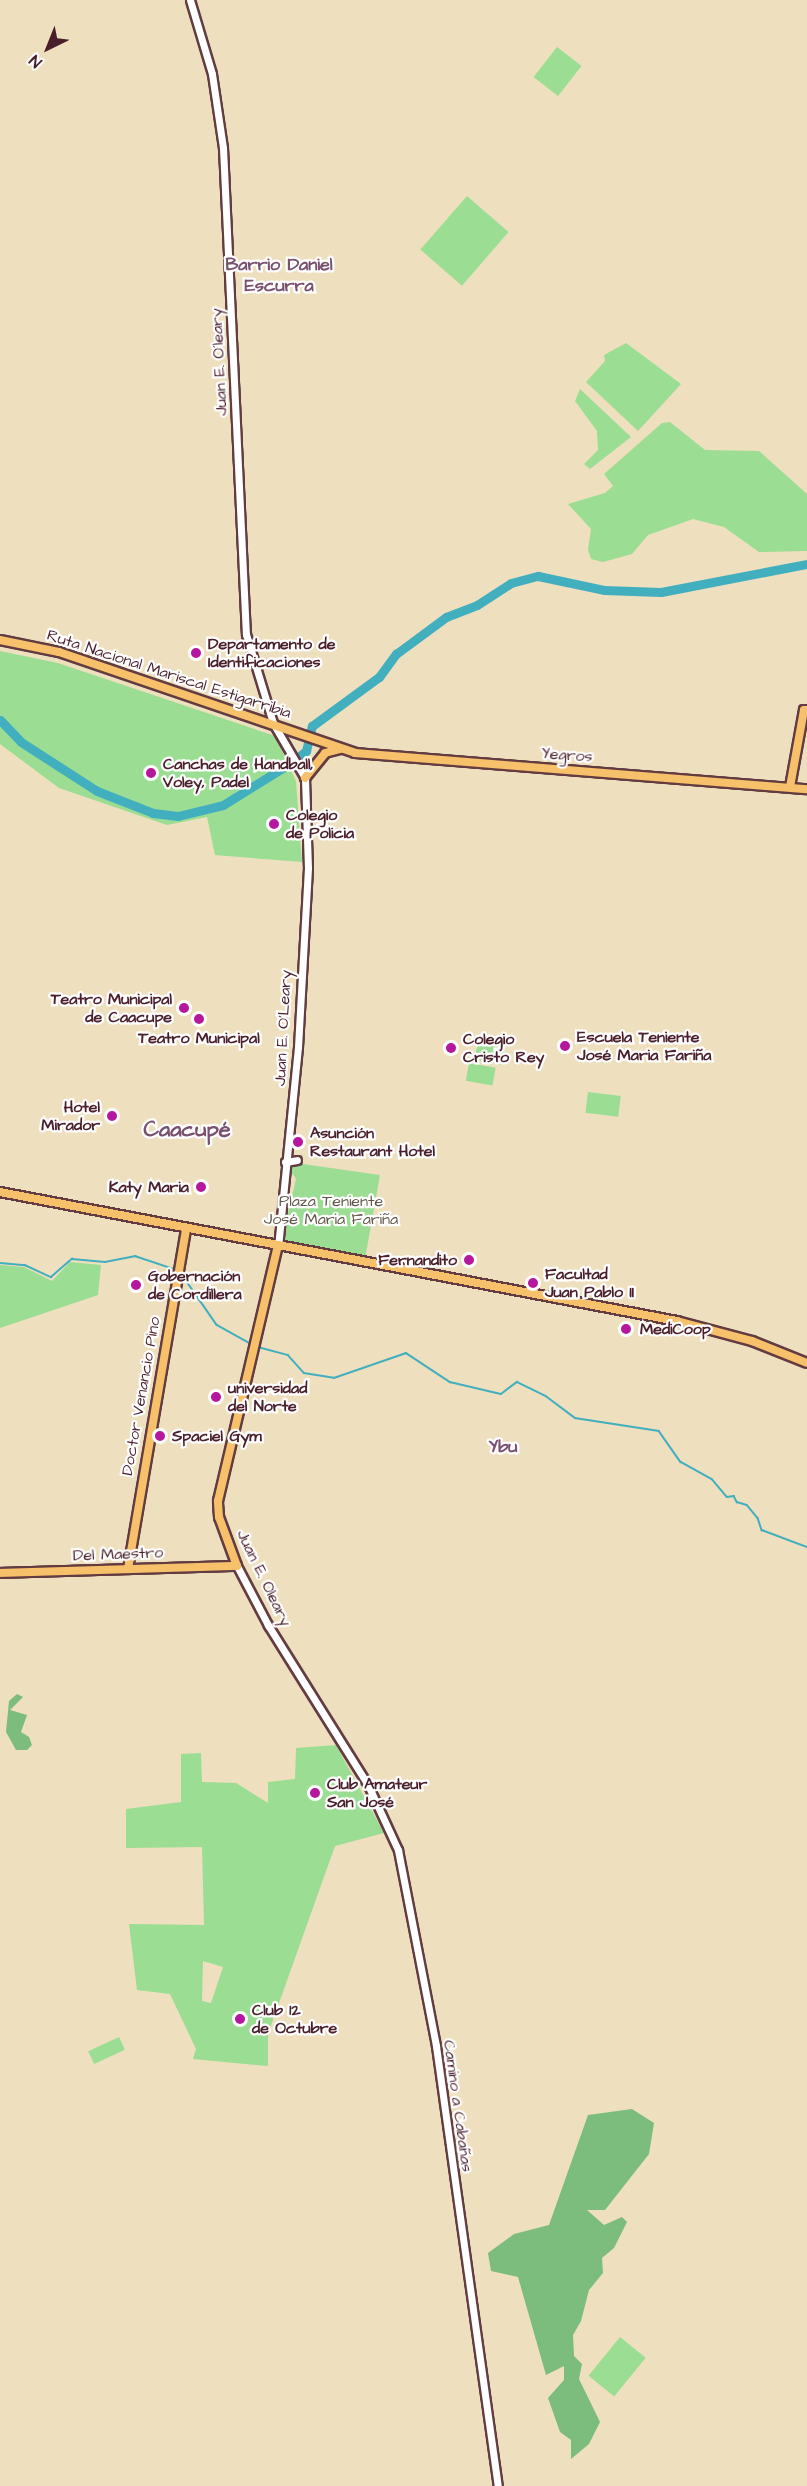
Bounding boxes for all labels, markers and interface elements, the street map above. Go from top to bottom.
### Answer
north arrow [18,18,78,78]
text: N [25,50,47,73]
district label: Barrio Daniel Escurra [226,255,332,298]
street label: Juan E. O´leary [207,308,231,416]
street label: Ruta Nacional Mariscal Estigarribia [44,625,294,723]
place label: Departamento de Identificaciones [208,634,335,672]
marker: Departamento de Identificaciones [189,646,203,660]
street label: Yegros [541,744,593,766]
place label: Canchas de Handball, Voley, Padel [163,754,313,792]
marker: Canchas de Handball, Voley, Padel [144,766,158,780]
place label: Colegio de Policia [286,805,354,843]
marker: Colegio de Policia [267,817,281,831]
street label: Juan E. O'Leary [270,970,296,1086]
place label: Teatro Municipal de Caacupe [51,989,172,1027]
marker: Teatro Municipal de Caacupe [177,1001,191,1015]
marker: Teatro Municipal [192,1012,206,1026]
place label: Escuela Teniente José Maria Fariña [577,1027,711,1065]
place label: Teatro Municipal [138,1028,260,1048]
place label: Colegio Cristo Rey [463,1029,544,1067]
marker: Escuela Teniente José Maria Fariña [558,1039,572,1053]
marker: Colegio Cristo Rey [444,1041,458,1055]
place label: Hotel Mirador [41,1097,100,1135]
marker: Hotel Mirador [105,1109,119,1123]
district label: Caacupé [143,1117,231,1143]
place label: Asunción Restaurant Hotel [310,1123,435,1161]
marker: Asunción Restaurant Hotel [291,1135,305,1149]
place label: Katy Maria [109,1177,189,1197]
marker: Katy Maria [194,1180,208,1194]
park label: Plaza Teniente José Maria Fariña [264,1191,398,1229]
place label: Fernandito [378,1250,457,1270]
marker: Fernandito [462,1253,476,1267]
place label: Facultad Juan Pablo II [545,1264,634,1302]
place label: Gobernación de Cordillera [148,1266,242,1304]
marker: Facultad Juan Pablo II [526,1276,540,1290]
marker: Gobernación de Cordillera [129,1278,143,1292]
street label: Doctor Venancio Pino [118,1315,164,1477]
place label: MediCoop [640,1319,711,1339]
marker: MediCoop [617,1320,635,1338]
place label: universidad del Norte [228,1378,307,1416]
marker: universidad del Norte [209,1390,223,1404]
place label: Spaciel Gym [172,1426,262,1446]
marker: Spaciel Gym [153,1429,167,1443]
district label: Ybu [489,1436,517,1458]
street label: Juan E. Oleary [232,1527,296,1629]
street label: Del Maestro [73,1543,163,1565]
place label: Club Amateur San José [327,1774,427,1812]
marker: Club Amateur San José [308,1786,322,1800]
place label: Club 12 de Octubre [252,2000,337,2038]
marker: Club 12 de Octubre [233,2012,247,2026]
street label: Camino a Cabañas [439,2039,477,2173]

